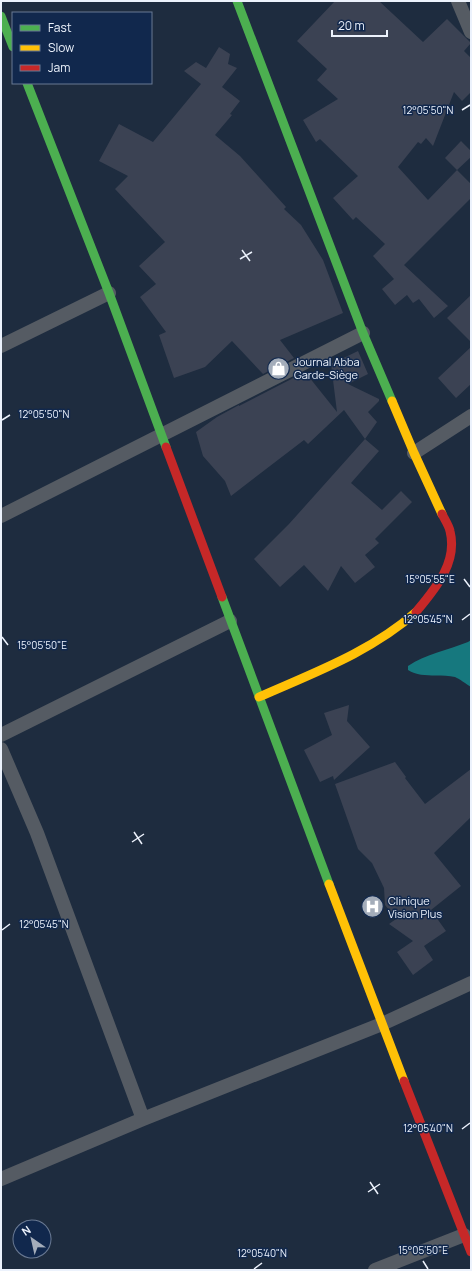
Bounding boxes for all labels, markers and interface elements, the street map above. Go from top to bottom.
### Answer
legend [12,12,152,84]
scale bar [332,12,387,38]
text: 20 m [338,17,365,34]
text: Fast [48,19,72,36]
text: Slow [48,39,74,56]
text: Jam [48,59,70,76]
text: 12°05'50"N [403,103,454,117]
place label: Journal Abba Garde-Siège [294,354,360,382]
shop icon: Journal Abba Garde-Siège [265,355,291,381]
text: 12°05'50"N [19,407,70,421]
text: 15°05'55"E [405,572,455,586]
text: 12°05'45"N [403,612,453,626]
text: 15°05'50"E [17,638,67,652]
place label: Clinique Vision Plus [388,893,442,921]
hospital icon: Clinique Vision Plus [359,894,385,920]
text: 12°05'45"N [19,917,69,931]
text: 12°05'40"N [403,1121,453,1135]
north arrow [12,1219,52,1259]
text: N [19,1222,34,1239]
text: 15°05'50"E [398,1243,448,1257]
text: 12°05'40"N [237,1246,287,1260]

